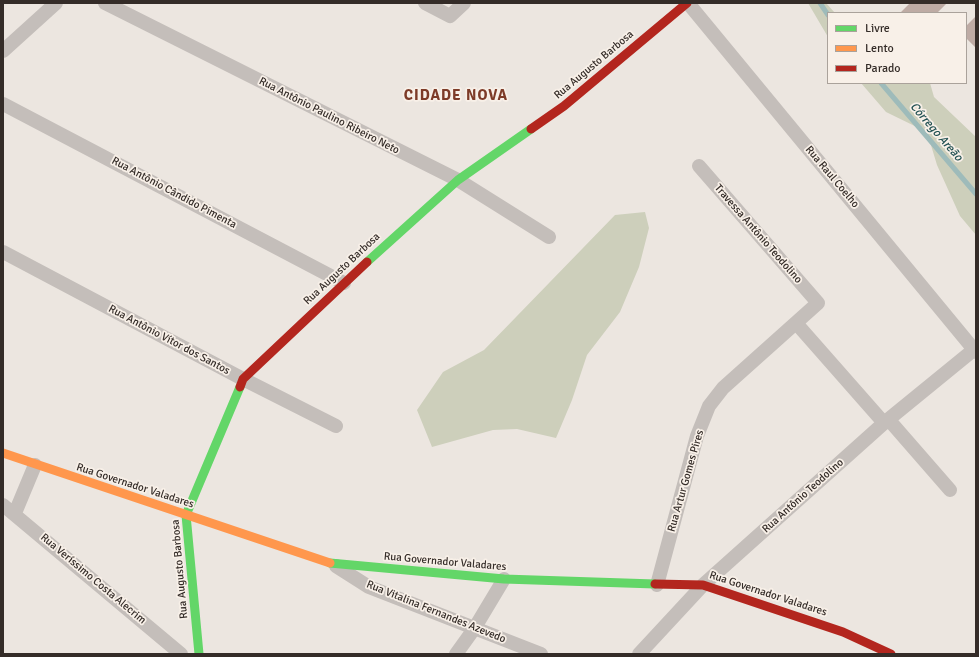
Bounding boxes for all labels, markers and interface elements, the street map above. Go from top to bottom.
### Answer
legend [827,12,967,84]
text: Livre [865,21,890,36]
street label: Rua Augusto Barbosa [552,28,636,102]
text: Lento [865,41,894,56]
text: Parado [865,61,901,76]
street label: Rua Antônio Paulino Ribeiro Neto [257,75,401,157]
district label: CIDADE NOVA [404,87,508,105]
water label: Córrego Areão [907,100,965,164]
street label: Rua Raul Coelho [802,143,862,211]
street label: Rua Antônio Cândido Pimenta [109,154,239,232]
street label: Travessa Antônio Teodolino [711,182,805,286]
street label: Rua Augusto Barbosa [301,230,383,308]
street label: Rua Antônio Vítor dos Santos [106,302,232,378]
street label: Rua Artur Gomes Pires [665,429,707,533]
street label: Rua Antônio Teodolino [760,456,846,536]
street label: Rua Governador Valadares [75,461,195,511]
street label: Rua Augusto Barbosa [169,519,191,619]
street label: Rua Veríssimo Costa Alecrim [38,531,148,627]
street label: Rua Governador Valadares [383,550,507,574]
street label: Rua Governador Valadares [708,569,828,619]
street label: Rua Vitalina Fernandes Azevedo [364,578,508,646]

